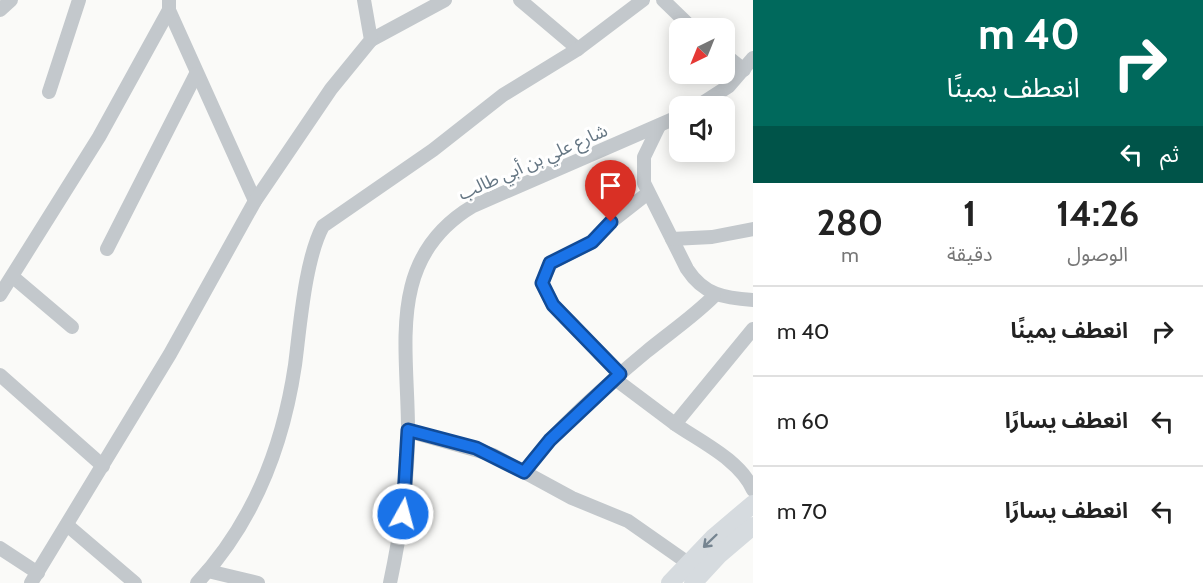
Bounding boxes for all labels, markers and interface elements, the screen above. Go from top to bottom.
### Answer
text: 40 m [978,8,1080,60]
north arrow [669,18,735,84]
map controls [669,18,735,162]
icon: right [1101,24,1179,102]
text: انعطف يمينًا [946,71,1080,104]
button: sound [669,96,735,162]
street label: شارع علي بن أبي طالب [455,119,612,208]
icon: left [1115,138,1148,171]
text: ثم [1160,141,1179,168]
pin [585,160,636,222]
icon: arrive [594,169,627,202]
text: 1 [963,191,976,235]
text: 14:26 [1056,191,1139,235]
text: 280 [817,200,883,244]
text: دقيقة [947,242,992,266]
text: الوصول [1067,242,1128,266]
text: m [841,243,859,267]
icon: right [1146,315,1179,348]
text: انعطف يمينًا [1011,317,1128,344]
text: 40 m [777,318,829,345]
icon: left [1146,405,1179,438]
text: انعطف يسارًا [1005,407,1128,434]
text: 60 m [777,408,829,435]
position arrow [371,482,435,546]
icon: left [1146,495,1179,528]
text: انعطف يسارًا [1005,497,1128,524]
text: 70 m [777,498,827,525]
one-way arrow [702,534,717,549]

